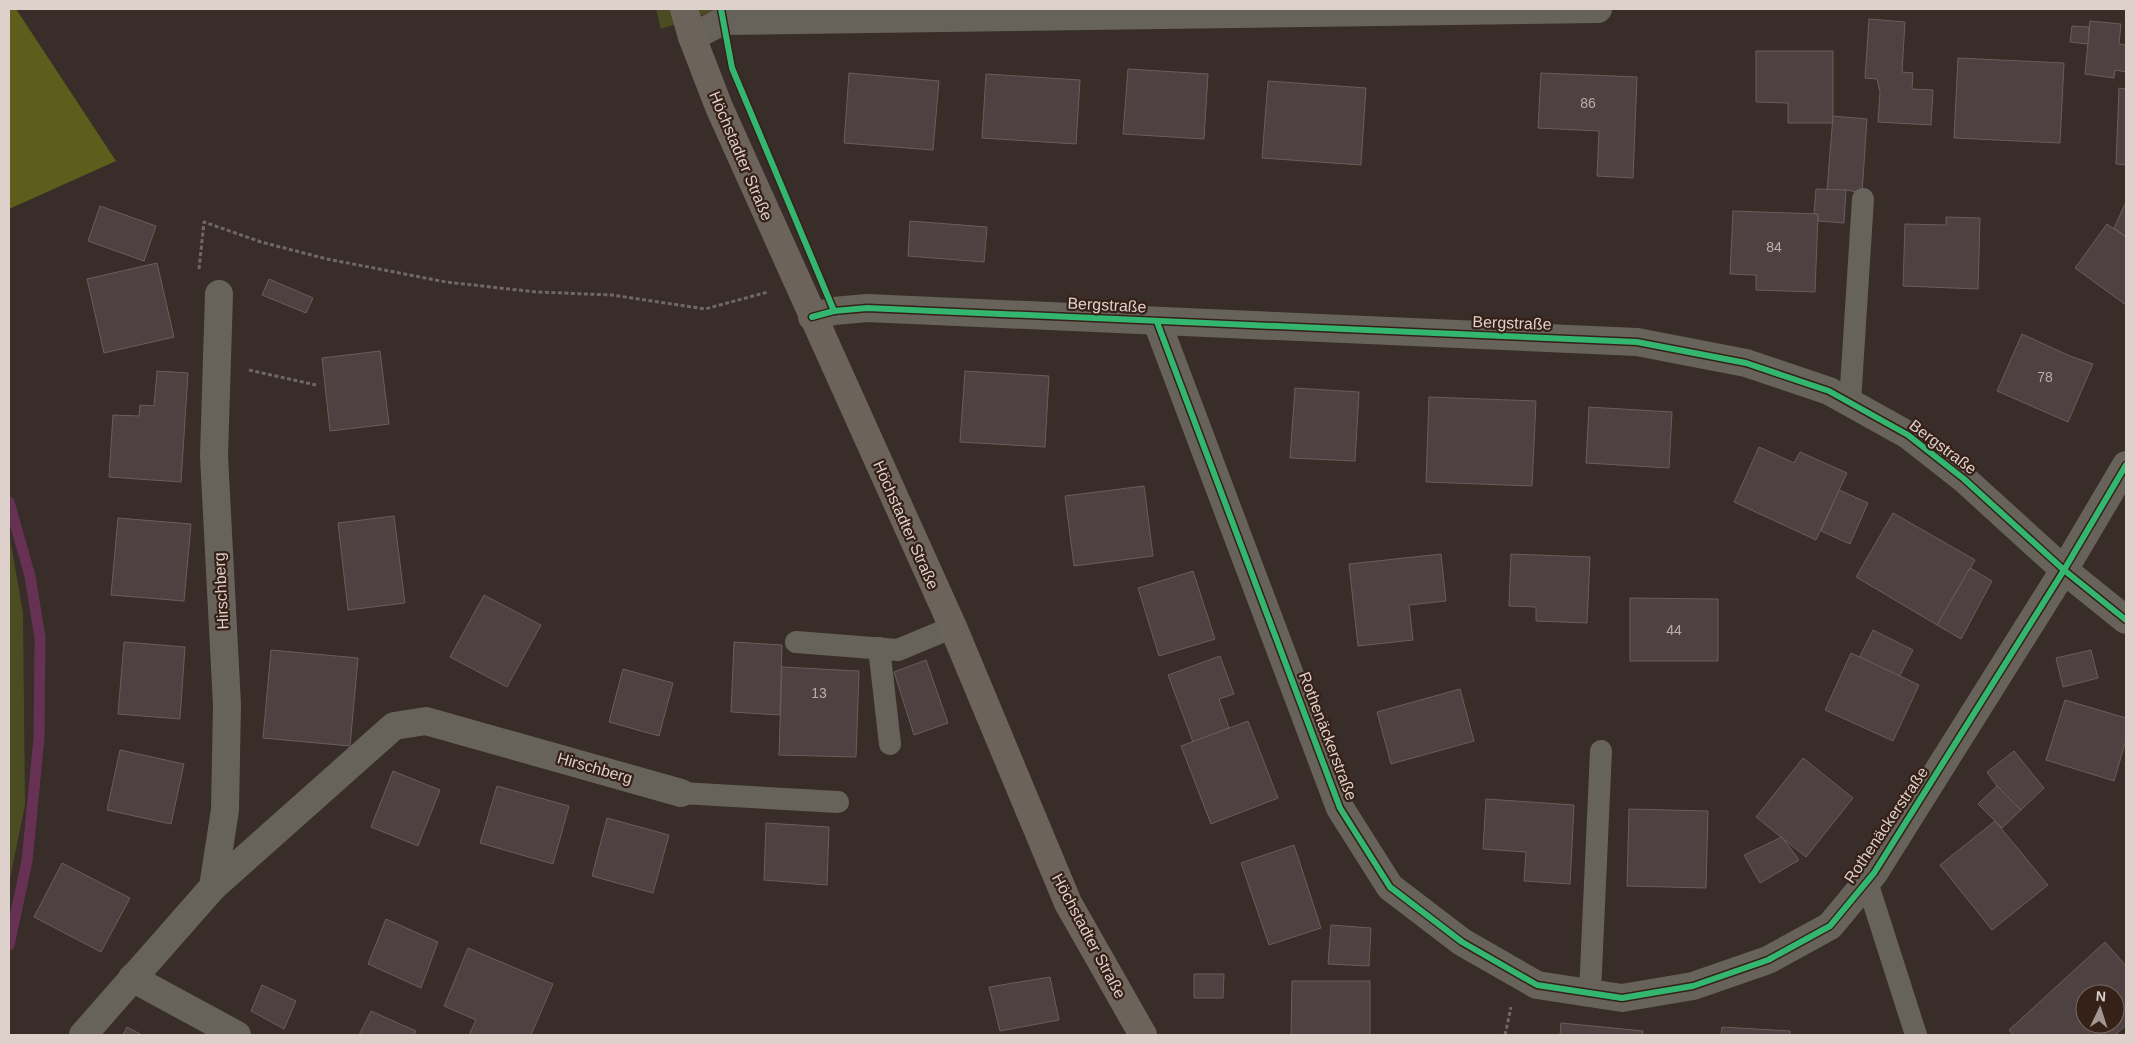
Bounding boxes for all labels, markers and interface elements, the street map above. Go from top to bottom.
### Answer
street label: Höchstadter Straße [706,89,776,223]
house number: 86 [1580,95,1596,111]
house number: 84 [1766,239,1782,255]
street label: Bergstraße [1067,294,1147,316]
street label: Bergstraße [1472,313,1552,333]
house number: 78 [2037,369,2053,385]
street label: Bergstraße [1906,416,1980,478]
street label: Höchstadter Straße [870,458,942,592]
street label: Hirschberg [210,552,232,630]
house number: 44 [1666,622,1682,638]
street label: Rothenäckerstraße [1296,669,1360,803]
house number: 13 [811,685,827,701]
street label: Hirschberg [555,749,635,787]
street label: Rothenäckerstraße [1841,764,1931,886]
street label: Höchstadter Straße [1049,871,1129,1001]
north arrow [2075,984,2125,1034]
text: N [2095,988,2107,1004]

